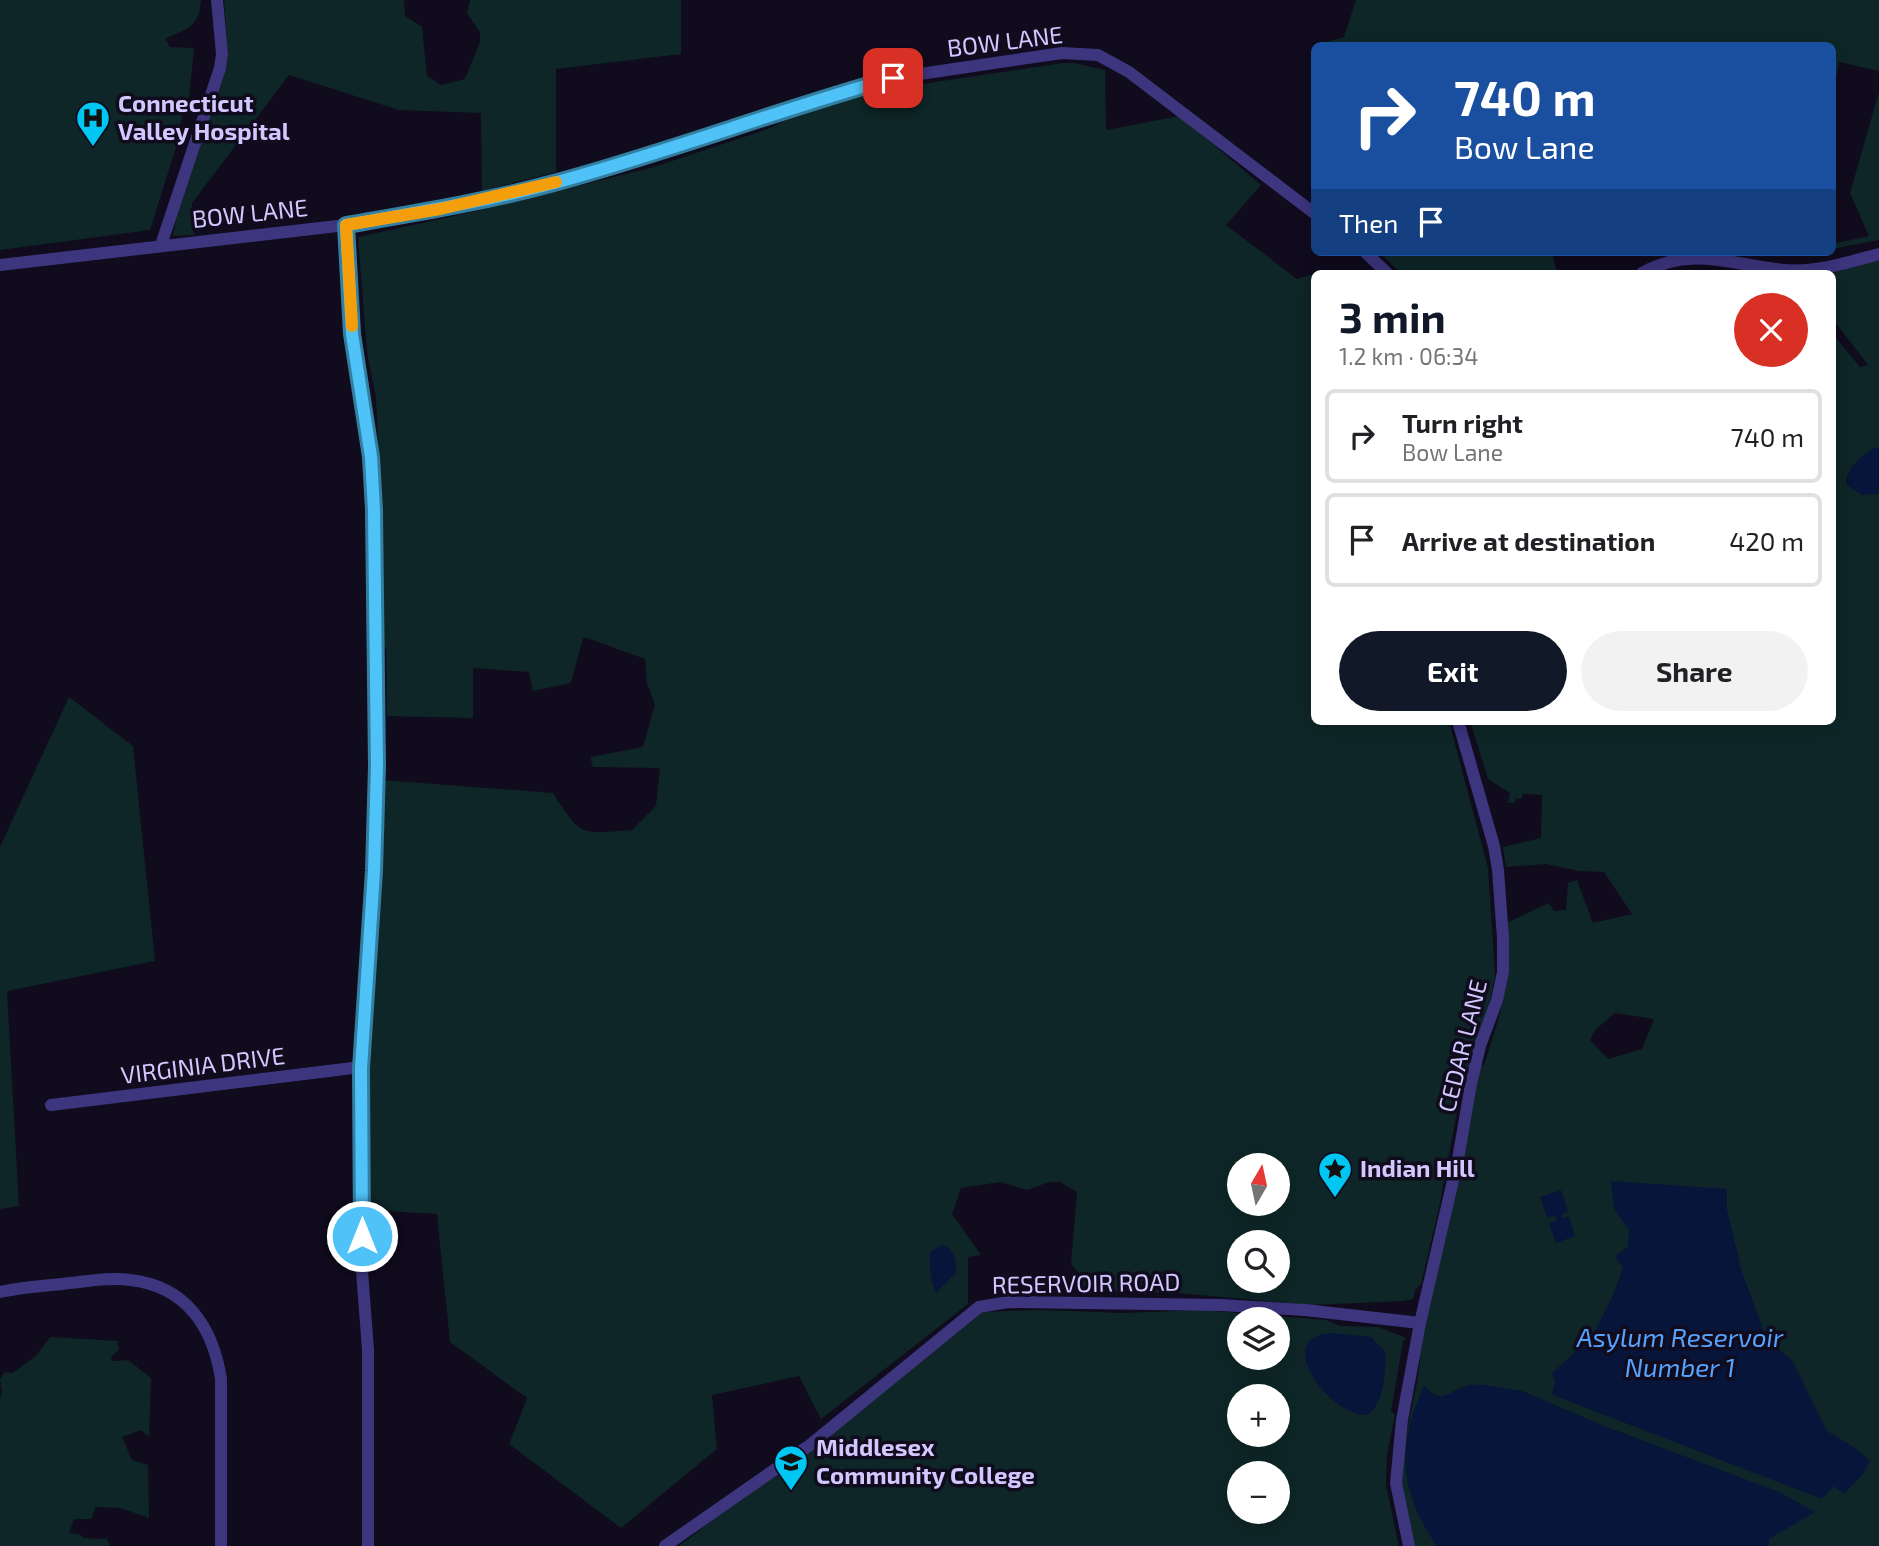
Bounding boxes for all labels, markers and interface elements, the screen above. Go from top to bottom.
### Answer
street label: BOW LANE [945,19,1064,62]
pin [863,48,923,108]
icon: arrive [874,59,912,97]
text: 740 m [1454,67,1596,126]
icon: right [1339,70,1430,161]
place label: Connecticut Valley Hospital [118,88,290,145]
hospital icon: Connecticut Valley Hospital [74,99,112,148]
text: Bow Lane [1454,127,1595,165]
street label: BOW LANE [191,192,309,233]
icon: arrive [1412,203,1450,241]
text: Then [1339,207,1398,238]
text: 3 min [1339,291,1446,341]
button: close [1734,293,1808,367]
text: 1.2 km · 06:34 [1339,342,1478,370]
text: Turn right [1402,407,1523,438]
icon: right [1343,417,1381,455]
text: 740 m [1730,421,1804,452]
text: Bow Lane [1402,438,1503,466]
icon: arrive [1343,521,1381,559]
text: Arrive at destination [1402,525,1655,556]
text: 420 m [1729,525,1804,556]
button: Exit [1339,631,1567,711]
button: Share [1581,631,1808,711]
street label: CEDAR LANE [1431,976,1492,1115]
street label: VIRGINIA DRIVE [119,1040,287,1089]
place icon: Indian Hill [1316,1150,1354,1199]
north arrow [1227,1153,1290,1216]
map controls [1227,1153,1290,1524]
place label: Indian Hill [1360,1153,1475,1182]
position arrow [325,1199,399,1273]
button: search [1227,1230,1290,1293]
street label: RESERVOIR ROAD [991,1266,1180,1299]
button: layers [1227,1307,1290,1370]
water label: Asylum Reservoir Number 1 [1576,1321,1784,1382]
button: + [1227,1384,1290,1447]
place label: Middlesex Community College [816,1432,1035,1489]
school or university icon: Middlesex Community College [772,1443,810,1492]
button: − [1227,1461,1290,1524]

